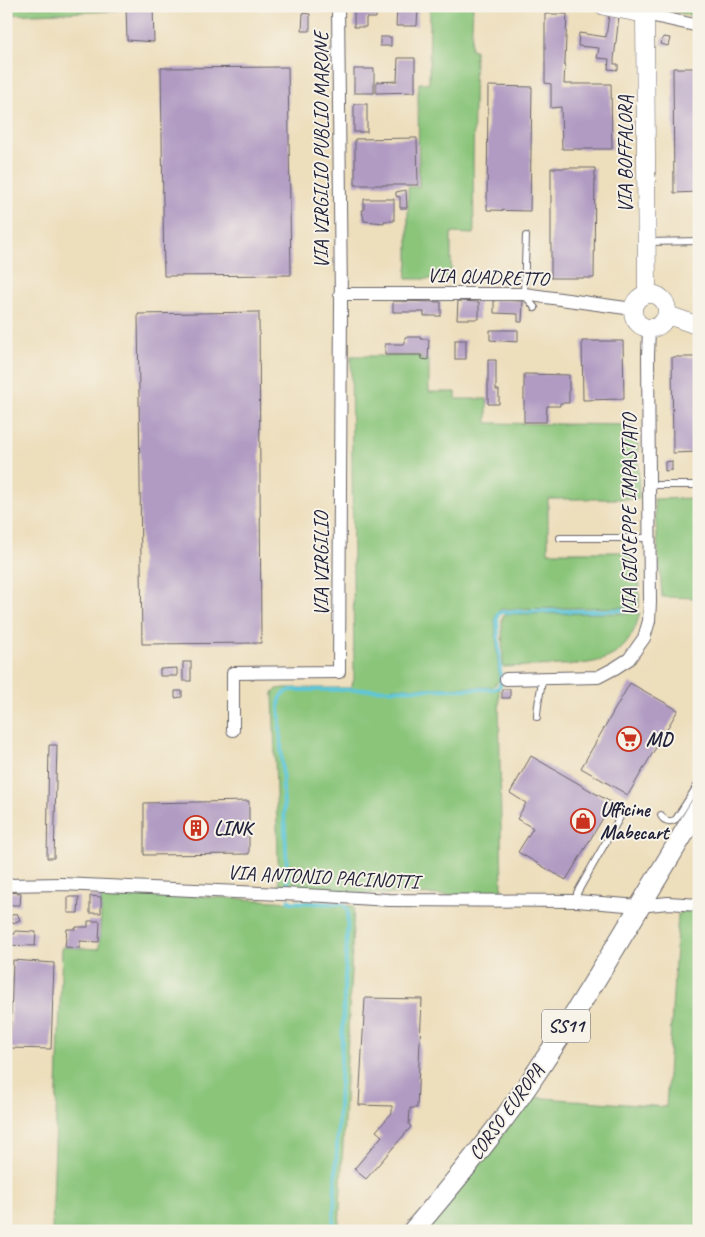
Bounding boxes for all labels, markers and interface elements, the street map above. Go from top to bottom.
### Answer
street label: VIA VIRGILIO PUBLIO MARONE [309,29,334,268]
street label: VIA BOFFALORA [613,94,638,213]
street label: VIA QUADRETTO [427,262,551,292]
street label: VIA GIUSEPPE IMPASTATO [617,412,642,616]
street label: VIA VIRGILIO [309,510,334,616]
supermarket icon: MD [616,726,642,752]
place label: MD [646,727,675,752]
place label: Ufficine Mabecart [600,797,671,845]
shop icon: Ufficine Mabecart [570,808,596,834]
building icon: LINK [183,815,209,841]
place label: LINK [214,816,255,841]
street label: VIA ANTONIO PACINOTTI [227,860,424,895]
road number: SS11 [542,1009,590,1042]
street label: CORSO EUROPA [463,1058,550,1165]

